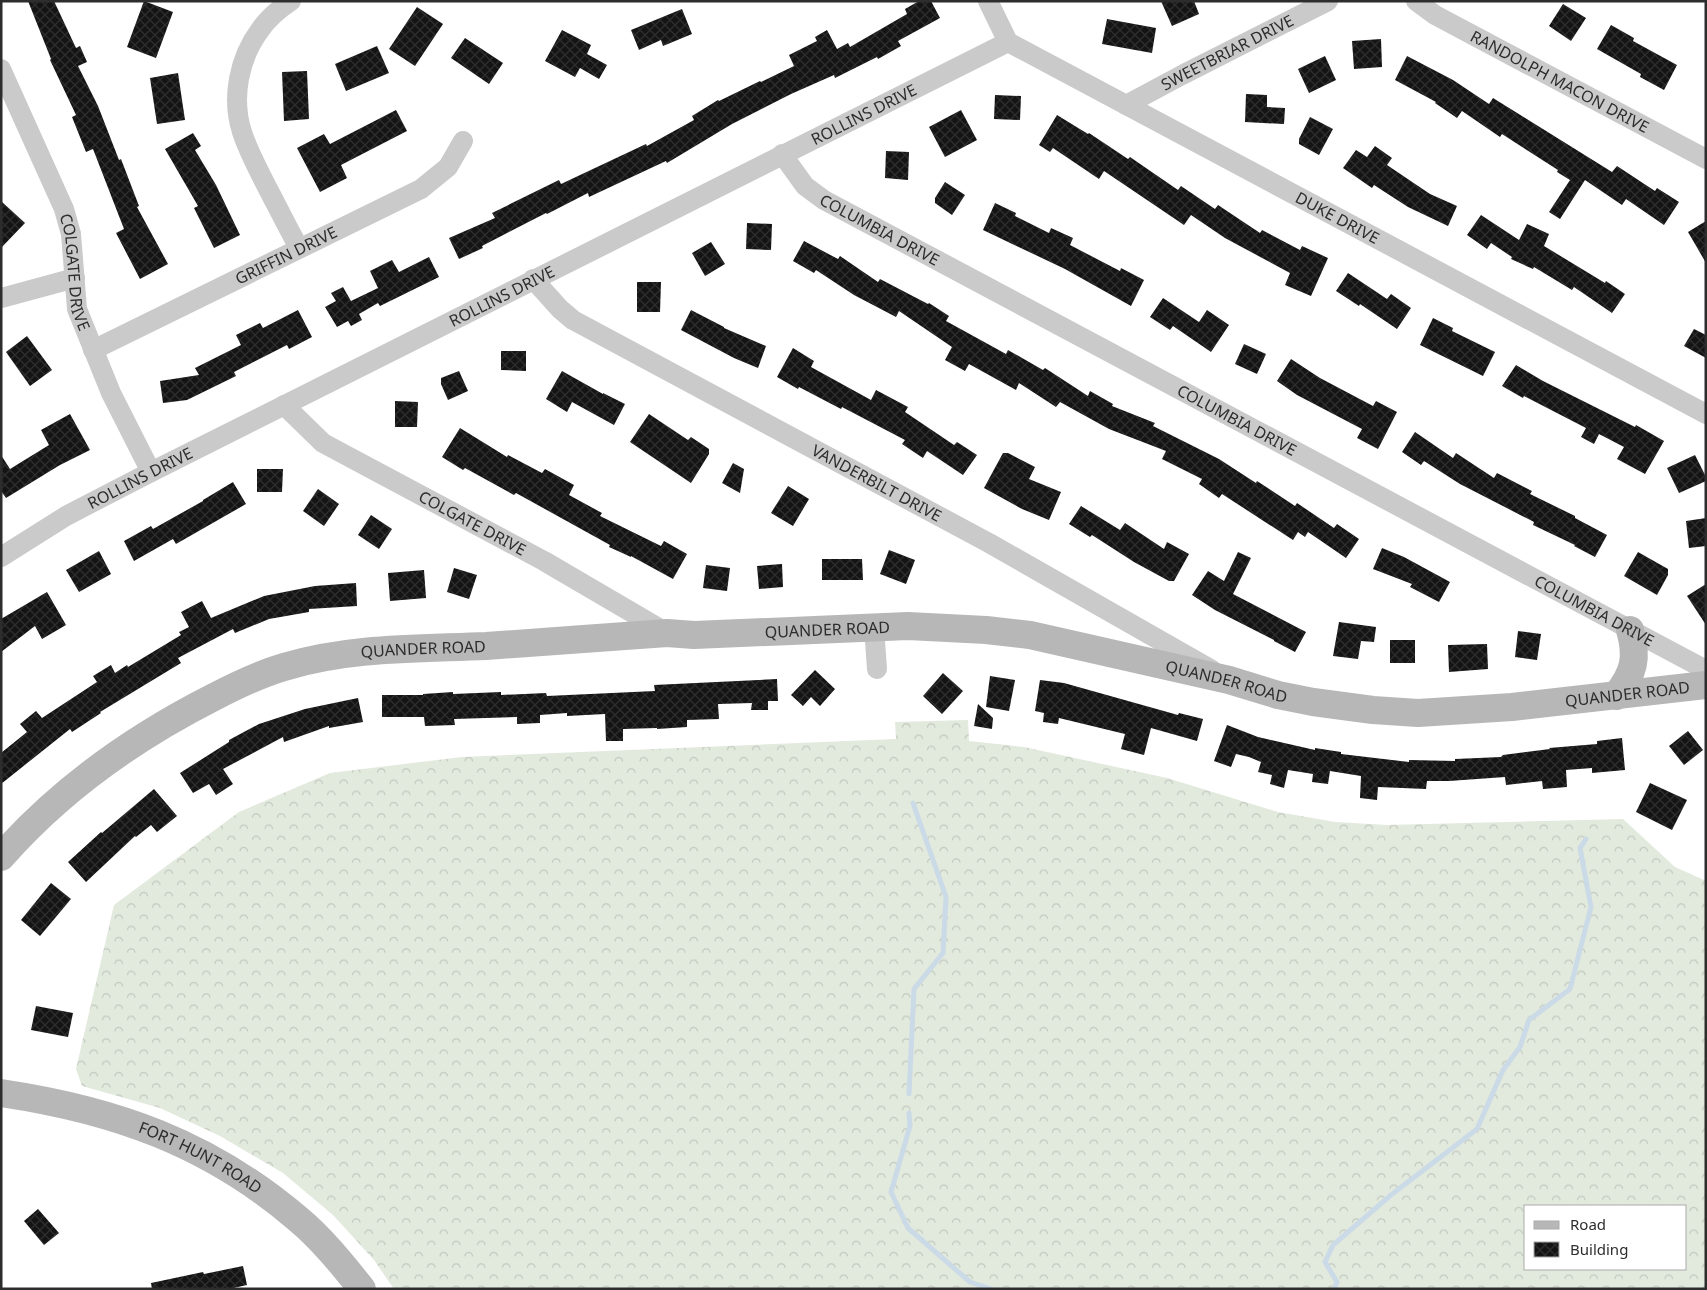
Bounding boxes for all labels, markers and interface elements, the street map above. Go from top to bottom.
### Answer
street label: SWEETBRIAR DRIVE [1157,9,1297,95]
street label: RANDOLPH MACON DRIVE [1467,25,1653,138]
street label: ROLLINS DRIVE [807,79,920,150]
street label: DUKE DRIVE [1292,186,1383,249]
street label: COLUMBIA DRIVE [816,189,943,271]
street label: COLGATE DRIVE [55,211,96,334]
street label: GRIFFIN DRIVE [231,221,341,290]
street label: ROLLINS DRIVE [445,260,558,332]
street label: COLUMBIA DRIVE [1173,379,1301,461]
street label: VANDERBILT DRIVE [808,439,946,527]
street label: ROLLINS DRIVE [84,442,196,514]
street label: COLGATE DRIVE [415,485,530,561]
street label: COLUMBIA DRIVE [1531,570,1658,651]
street label: QUANDER ROAD [764,616,890,643]
street label: QUANDER ROAD [360,635,486,663]
street label: QUANDER ROAD [1163,655,1289,708]
street label: QUANDER ROAD [1564,676,1691,712]
street label: FORT HUNT ROAD [136,1116,267,1199]
legend [1524,1205,1687,1270]
text: Road [1570,1214,1606,1234]
text: Building [1570,1239,1628,1259]

